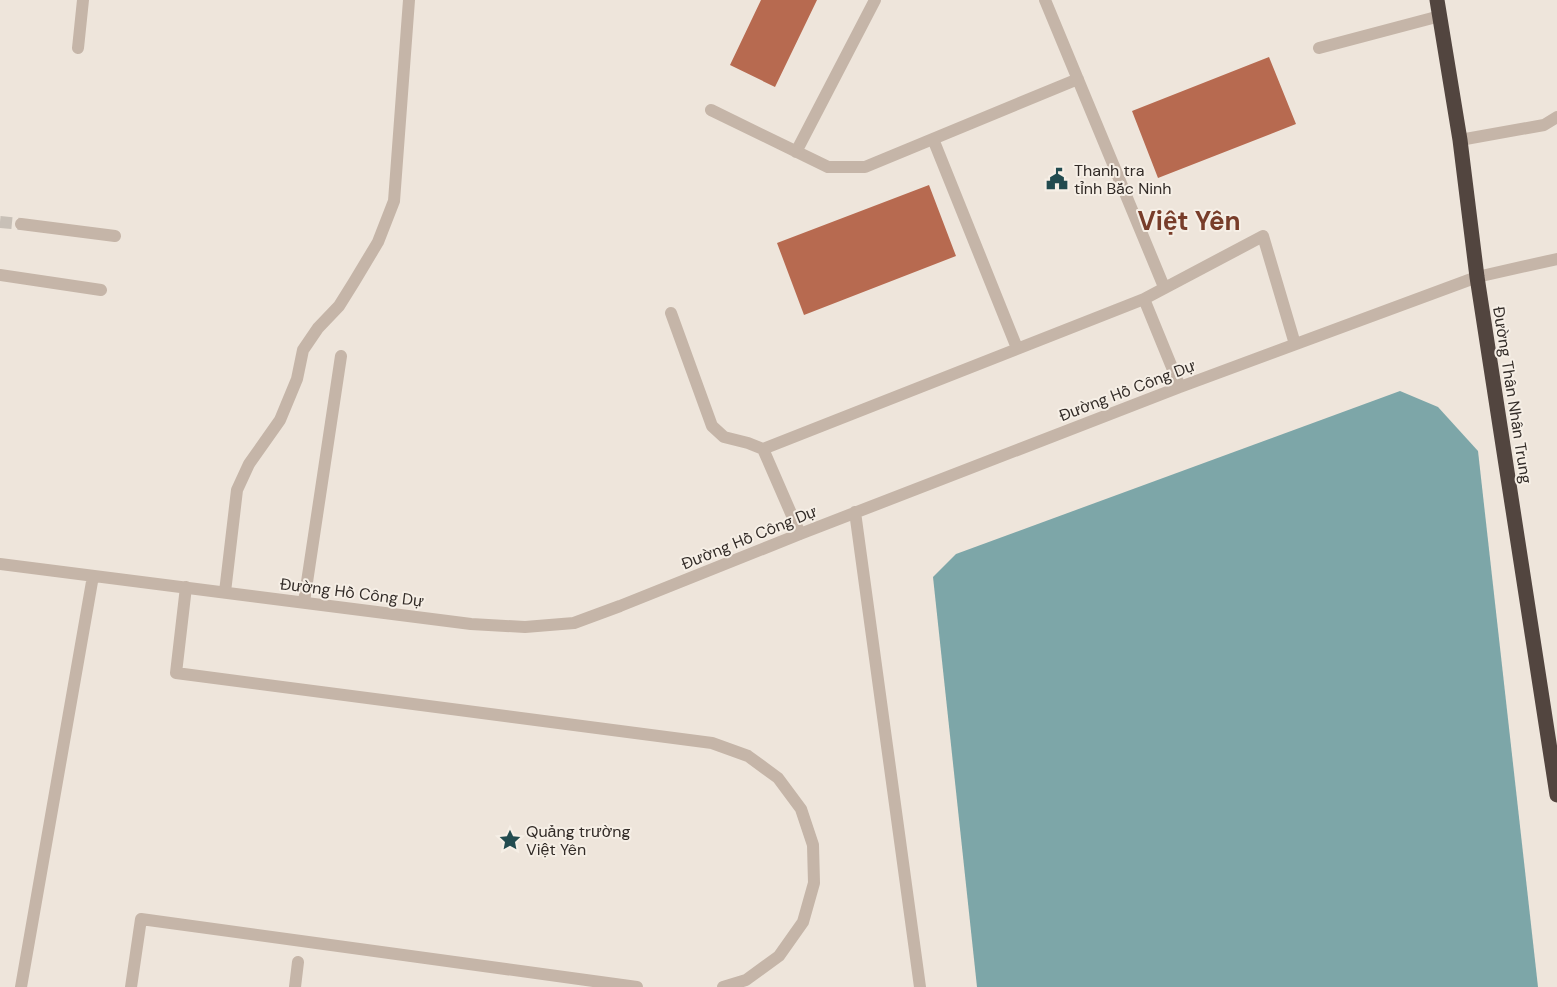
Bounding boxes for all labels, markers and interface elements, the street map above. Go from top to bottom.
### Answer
place label: Thanh tra tỉnh Bắc Ninh [1074,160,1172,199]
public building icon: Thanh tra tỉnh Bắc Ninh [1044,166,1070,192]
district label: Việt Yên [1137,204,1241,238]
street label: Đường Thân Nhân Trung [1488,305,1537,485]
street label: Đường Hồ Công Dự [1056,355,1199,426]
street label: Đường Hồ Công Dự [678,501,820,574]
street label: Đường Hồ Công Dự [279,573,425,612]
place label: Quảng trường Việt Yên [526,821,630,860]
place icon: Quảng trường Việt Yên [497,827,523,853]

